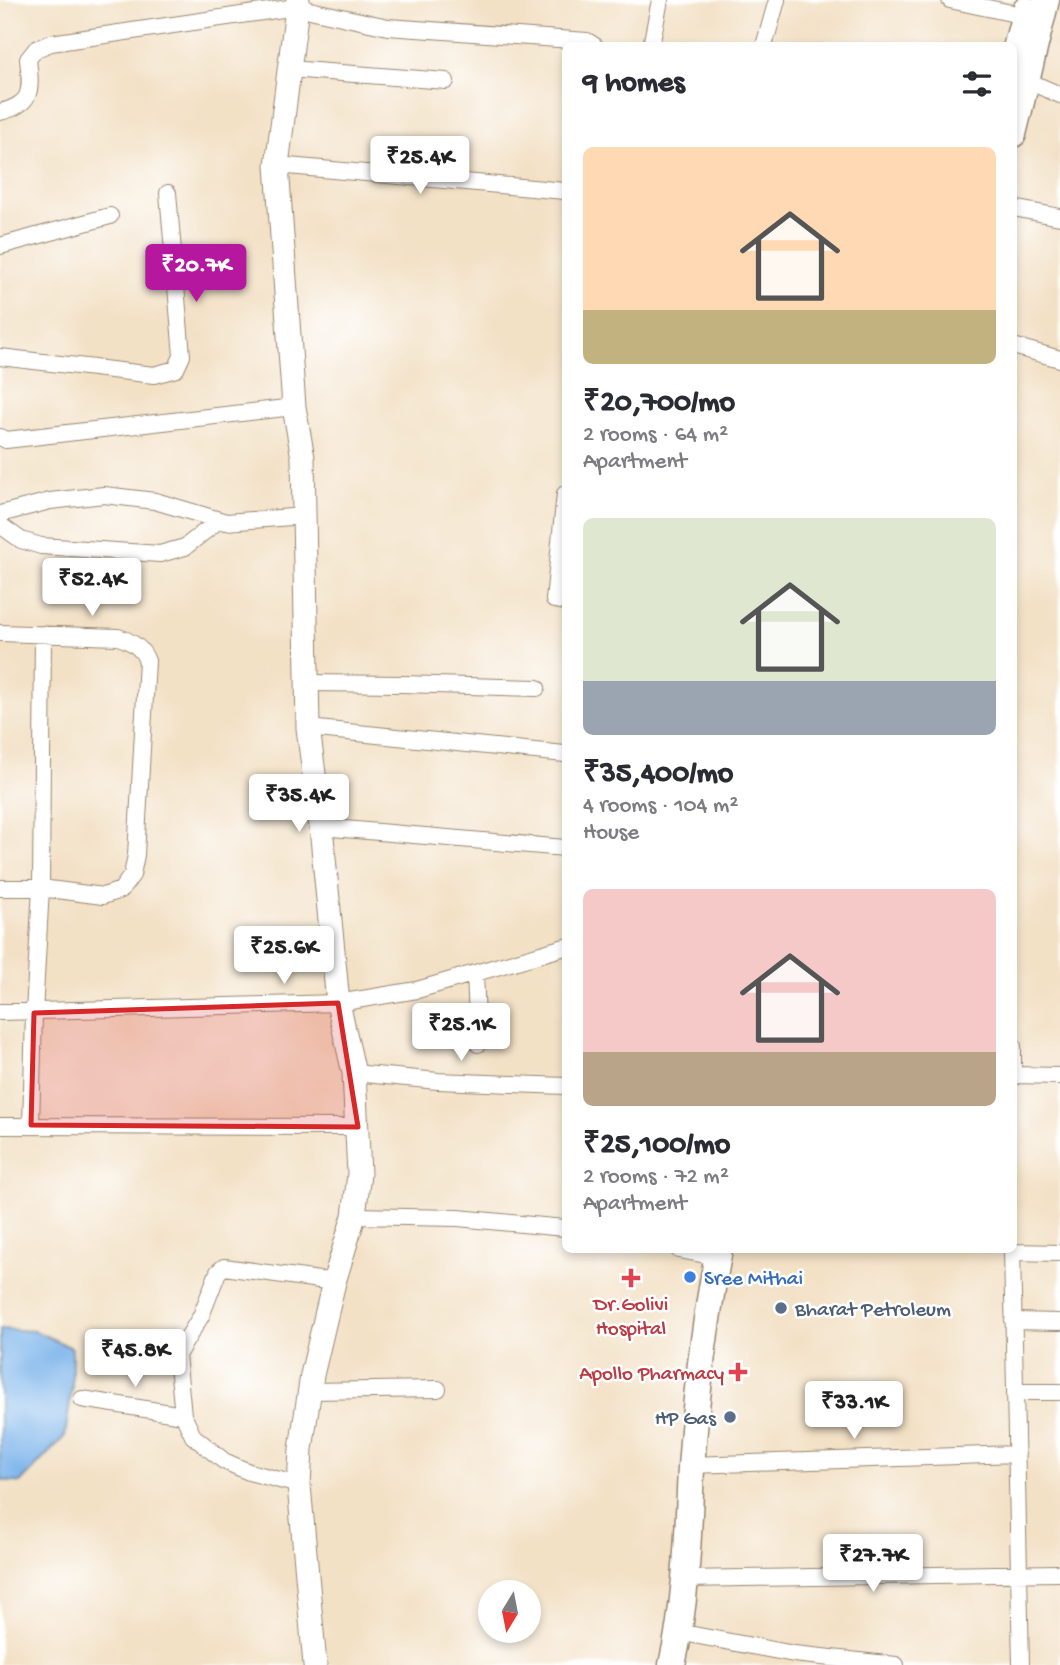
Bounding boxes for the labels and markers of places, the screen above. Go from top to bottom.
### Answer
pin: ₹25.4K [363,136,477,196]
pin: ₹20.7K [139,244,253,304]
pin: ₹52.4K [35,558,149,618]
pin: ₹35.4K [242,774,356,834]
pin: ₹25.6K [227,926,341,986]
pin: ₹25.1K [404,1004,518,1063]
marker: Dr.Golivi Hospital [621,1268,641,1288]
place label: Sree Mithai [704,1268,803,1293]
marker: Sree Mithai [682,1269,698,1285]
place label: Dr.Golivi Hospital [592,1294,668,1343]
place label: Bharat Petroleum [794,1299,951,1324]
marker: Bharat Petroleum [773,1300,789,1316]
pin: ₹45.8K [78,1330,192,1389]
place label: Apollo Pharmacy [579,1363,724,1388]
marker: Apollo Pharmacy [730,1364,746,1380]
pin: ₹33.1K [797,1382,911,1441]
place label: HP Gas [655,1408,717,1433]
marker: HP Gas [722,1409,738,1425]
pin: ₹27.7K [816,1534,930,1594]

